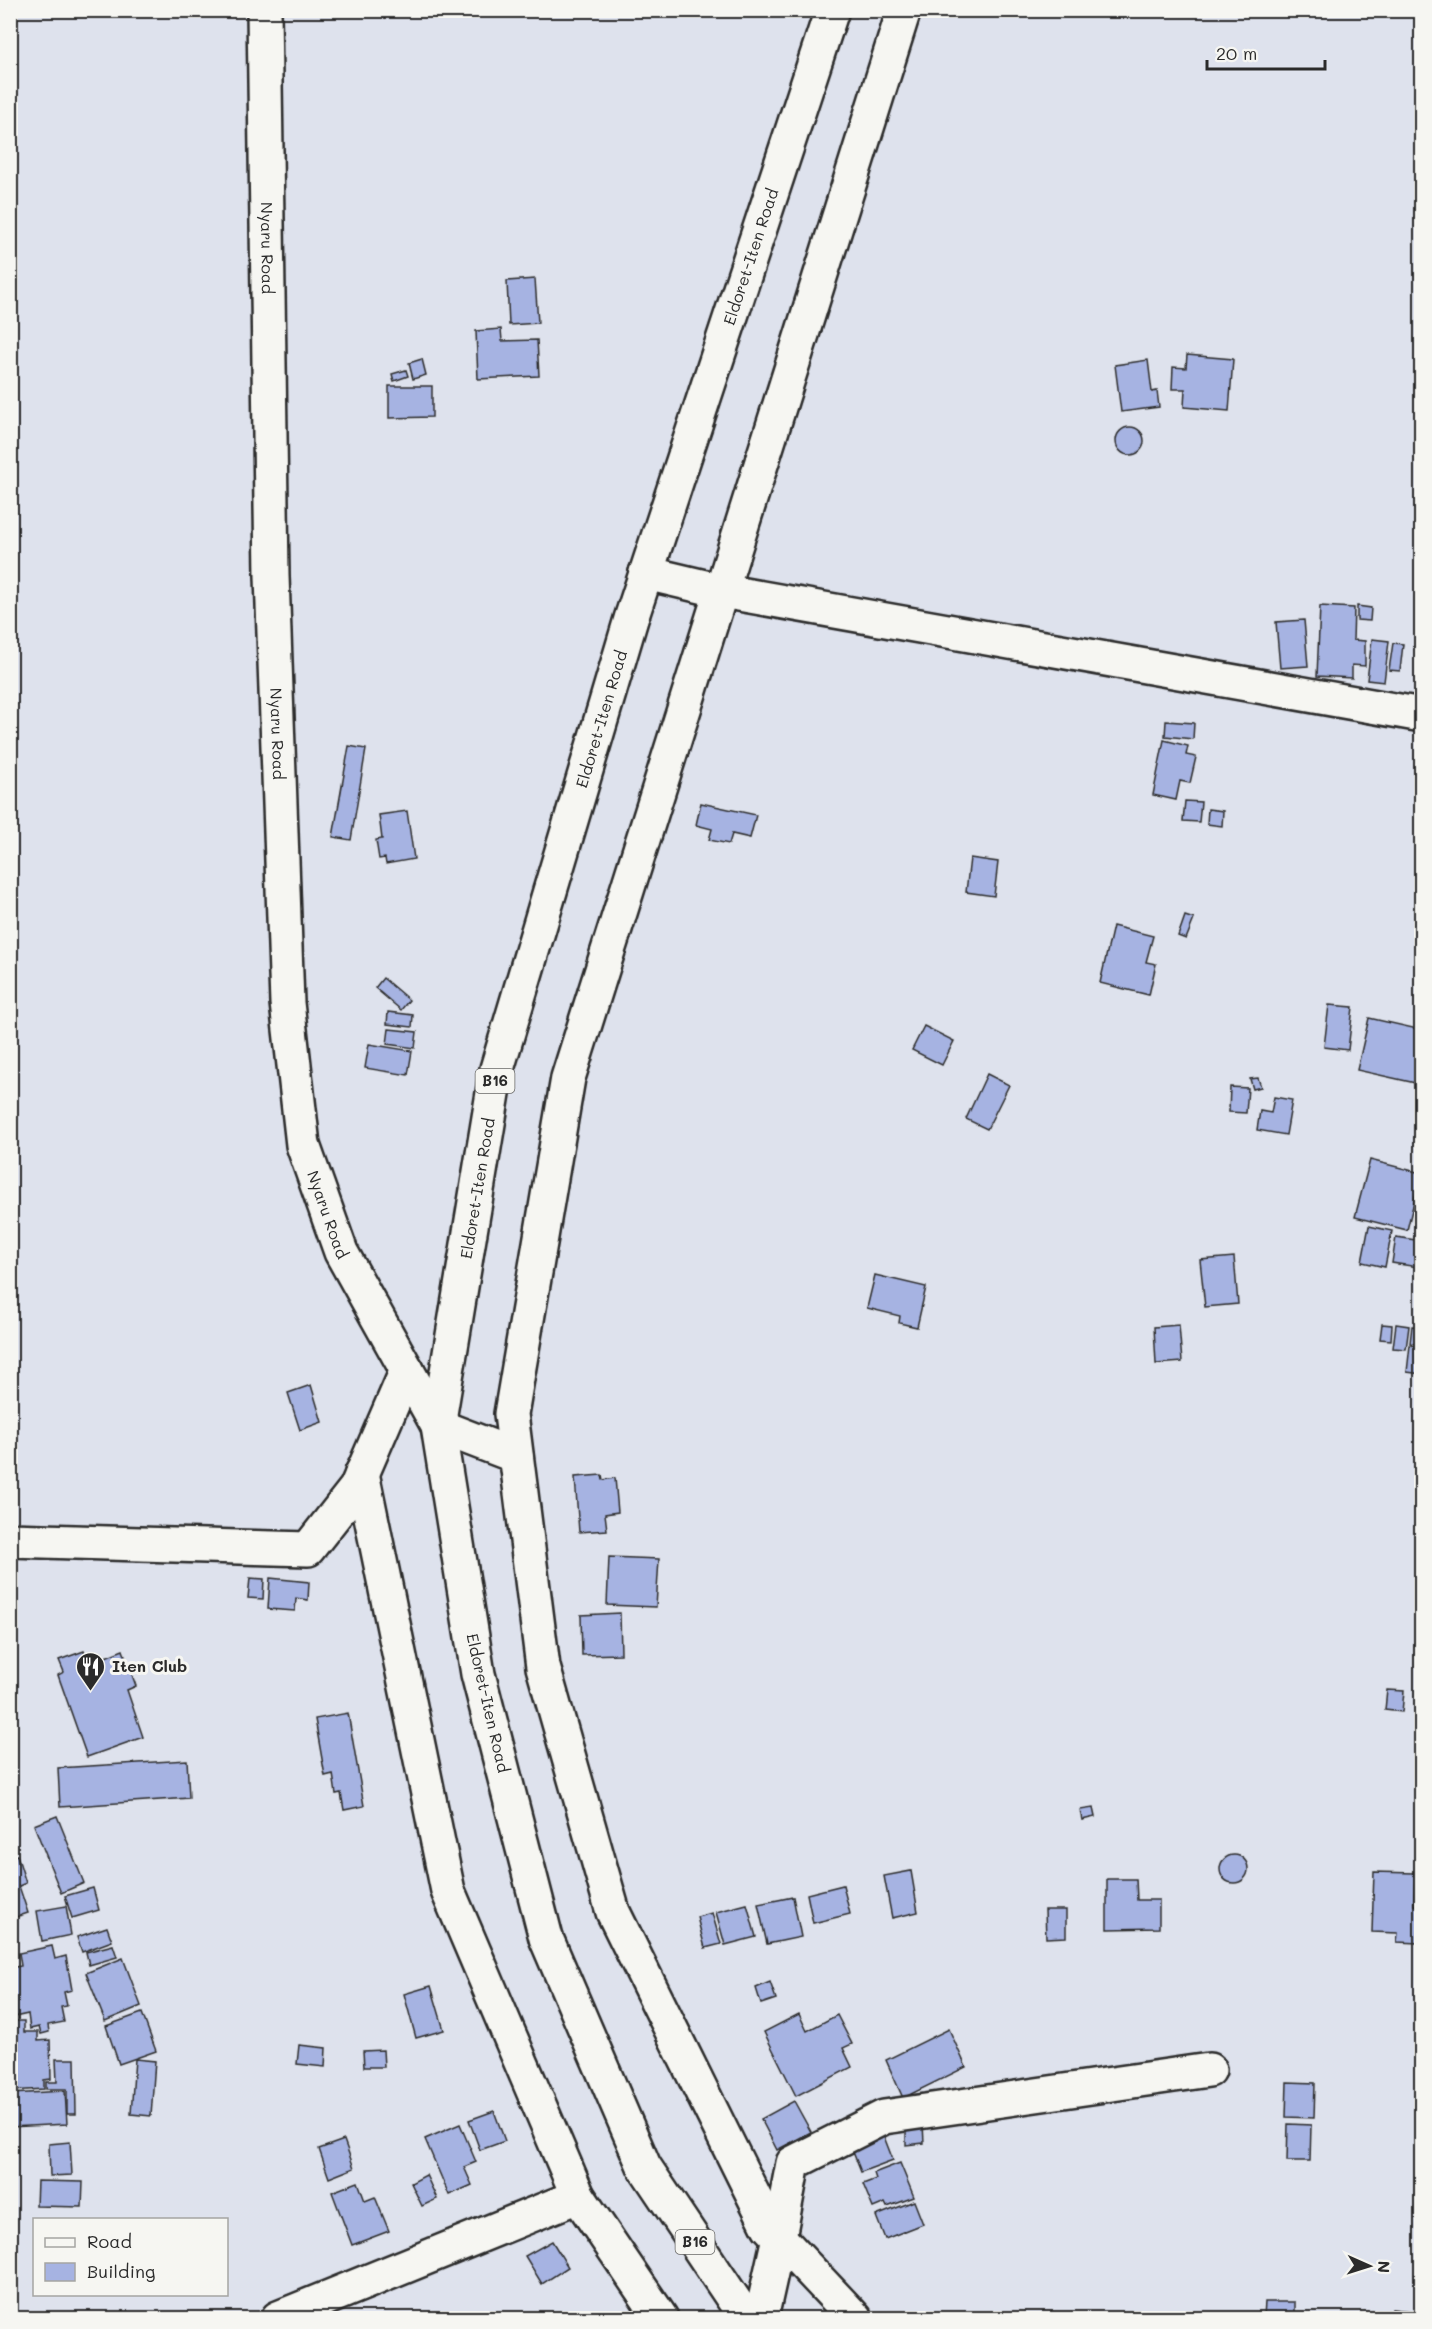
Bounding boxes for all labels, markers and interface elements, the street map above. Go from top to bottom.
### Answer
scale bar [1207,33,1326,71]
text: 20 m [1216,41,1257,65]
street label: Eldoret-Iten Road [718,186,782,327]
street label: Nyaru Road [257,202,279,294]
street label: Eldoret-Iten Road [570,648,631,790]
street label: Nyaru Road [266,688,290,780]
road number: B16 [476,1069,514,1093]
street label: Eldoret-Iten Road [455,1116,499,1260]
street label: Nyaru Road [303,1168,354,1262]
street label: Eldoret-Iten Road [462,1631,515,1775]
restaurant icon: Iten Club [75,1650,107,1692]
place label: Iten Club [112,1655,187,1676]
legend [33,2218,228,2296]
text: Road [87,2229,132,2253]
road number: B16 [676,2230,714,2254]
north arrow [1339,2236,1399,2296]
text: Building [87,2259,155,2283]
text: N [1374,2260,1395,2273]

